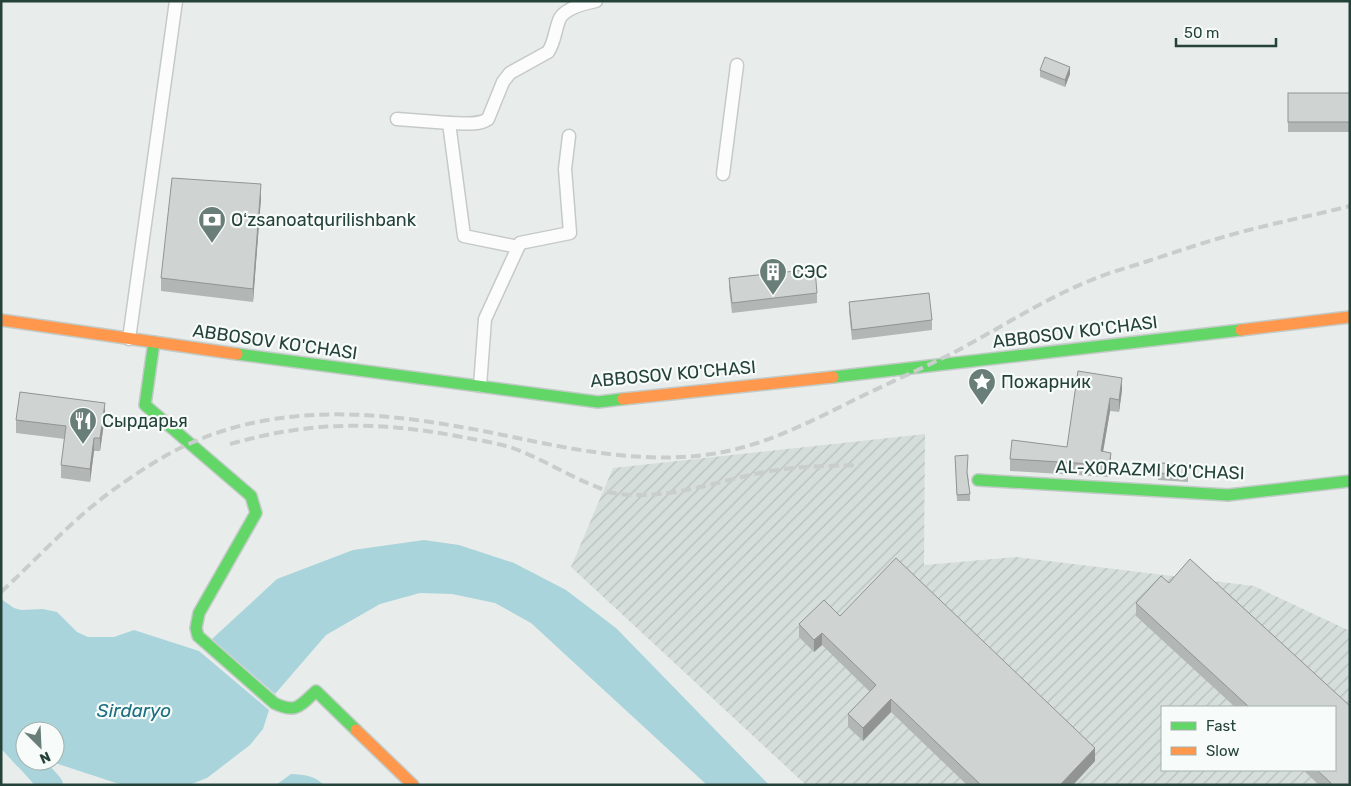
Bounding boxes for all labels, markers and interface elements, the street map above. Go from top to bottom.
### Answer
scale bar [1176,15,1276,47]
text: 50 m [1184,24,1219,42]
bank icon: Oʻzsanoatqurilishbank [197,205,227,244]
place label: Oʻzsanoatqurilishbank [231,209,417,231]
building icon: СЭС [758,257,788,296]
place label: СЭС [792,261,828,283]
street label: ABBOSOV KO'CHASI [991,311,1159,353]
street label: ABBOSOV KO'CHASI [191,320,359,364]
street label: ABBOSOV KO'CHASI [589,356,757,392]
place icon: Пожарник [967,367,997,406]
place label: Пожарник [1001,371,1091,393]
restaurant icon: Сырдарья [68,406,98,445]
place label: Сырдарья [102,410,188,432]
street label: AL-XORAZMI KO'CHASI [1055,456,1245,484]
water label: Sirdaryo [97,699,171,722]
legend [1161,706,1336,771]
text: Fast [1206,717,1236,735]
north arrow [15,721,65,771]
text: Slow [1206,742,1239,760]
text: N [37,748,53,767]

